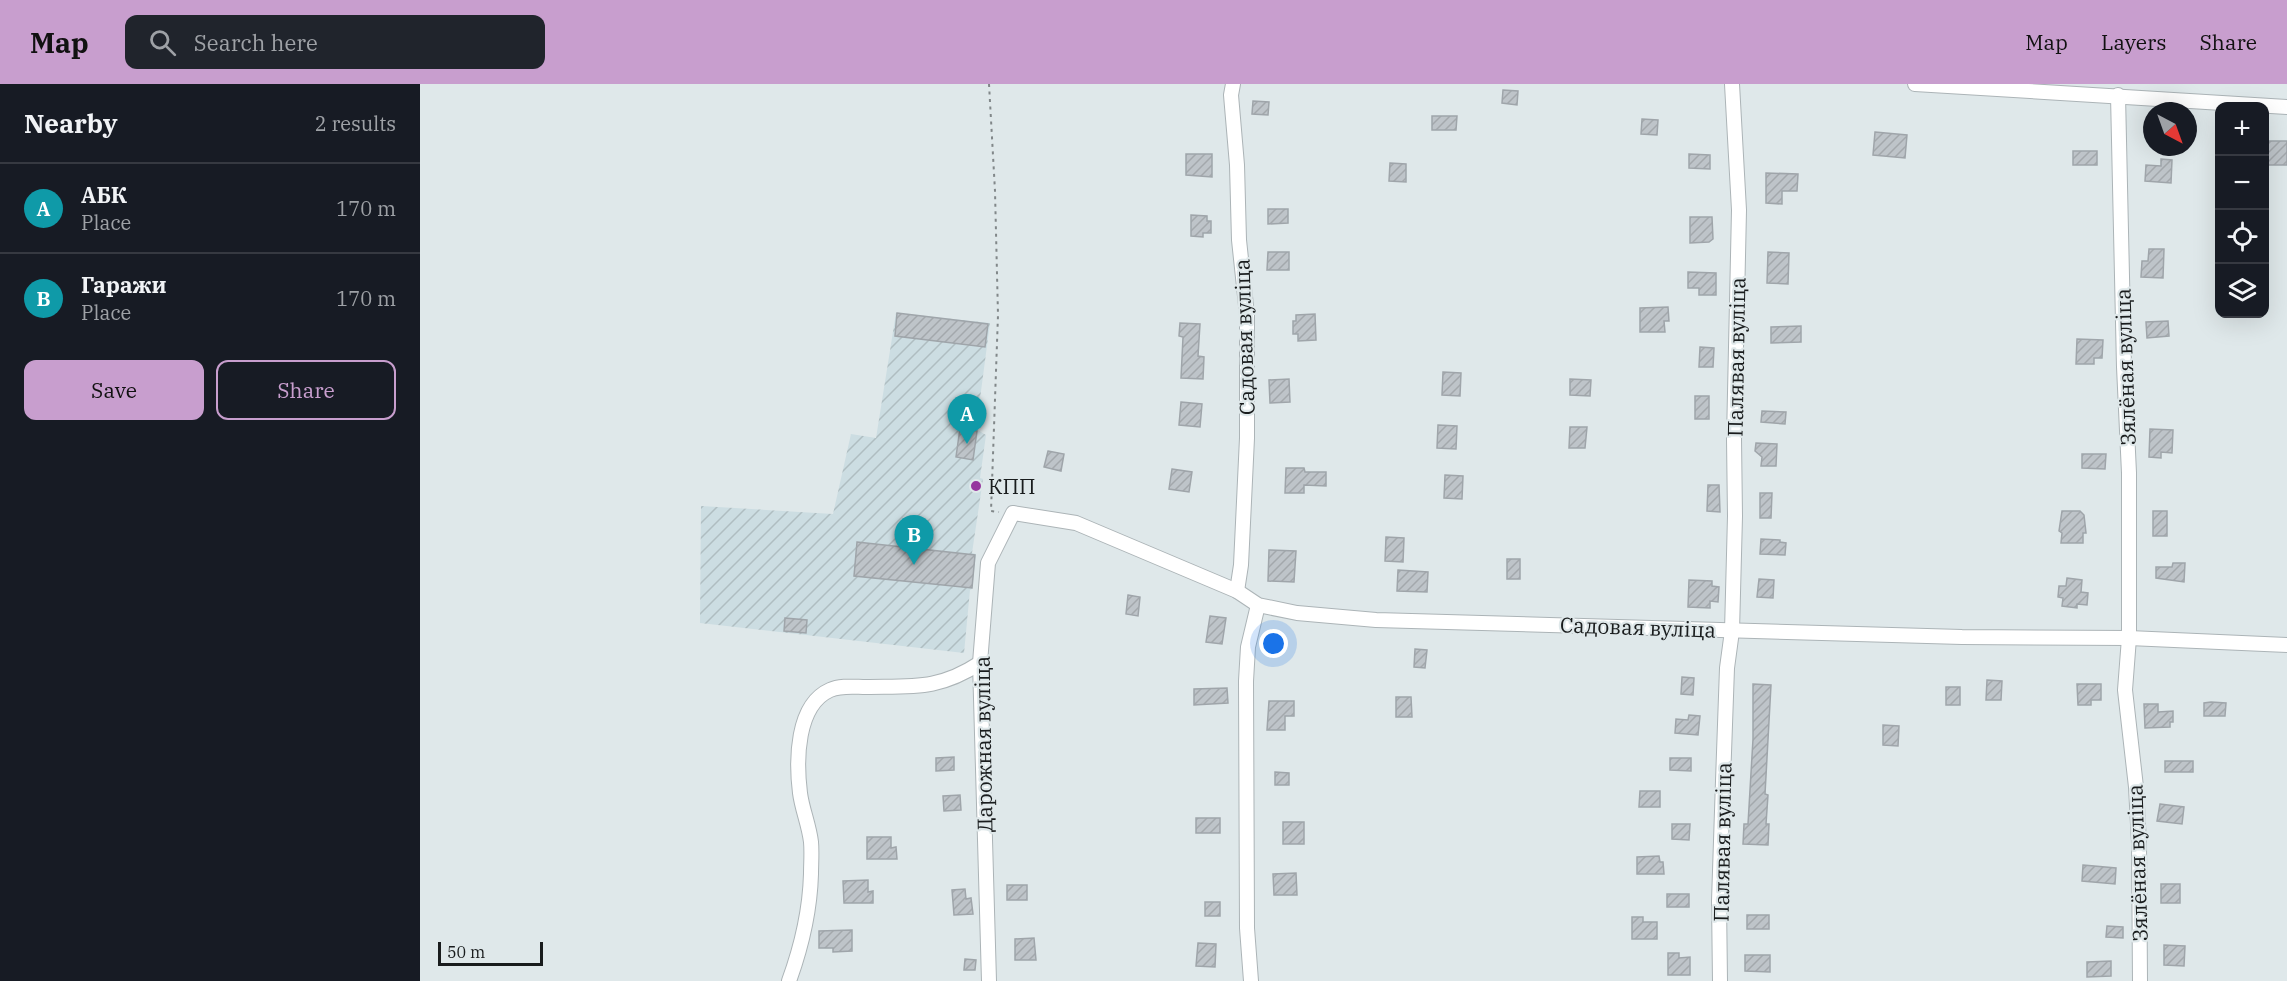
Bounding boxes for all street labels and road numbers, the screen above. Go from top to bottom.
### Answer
street label: Садовая вуліца [1227,258,1261,416]
street label: Палявая вуліца [1721,277,1751,437]
street label: Зялёная вуліца [2108,288,2142,446]
street label: Садовая вуліца [1559,610,1717,644]
street label: Дарожная вуліца [967,656,999,832]
street label: Палявая вуліца [1707,762,1737,922]
street label: Зялёная вуліца [2120,784,2154,942]

